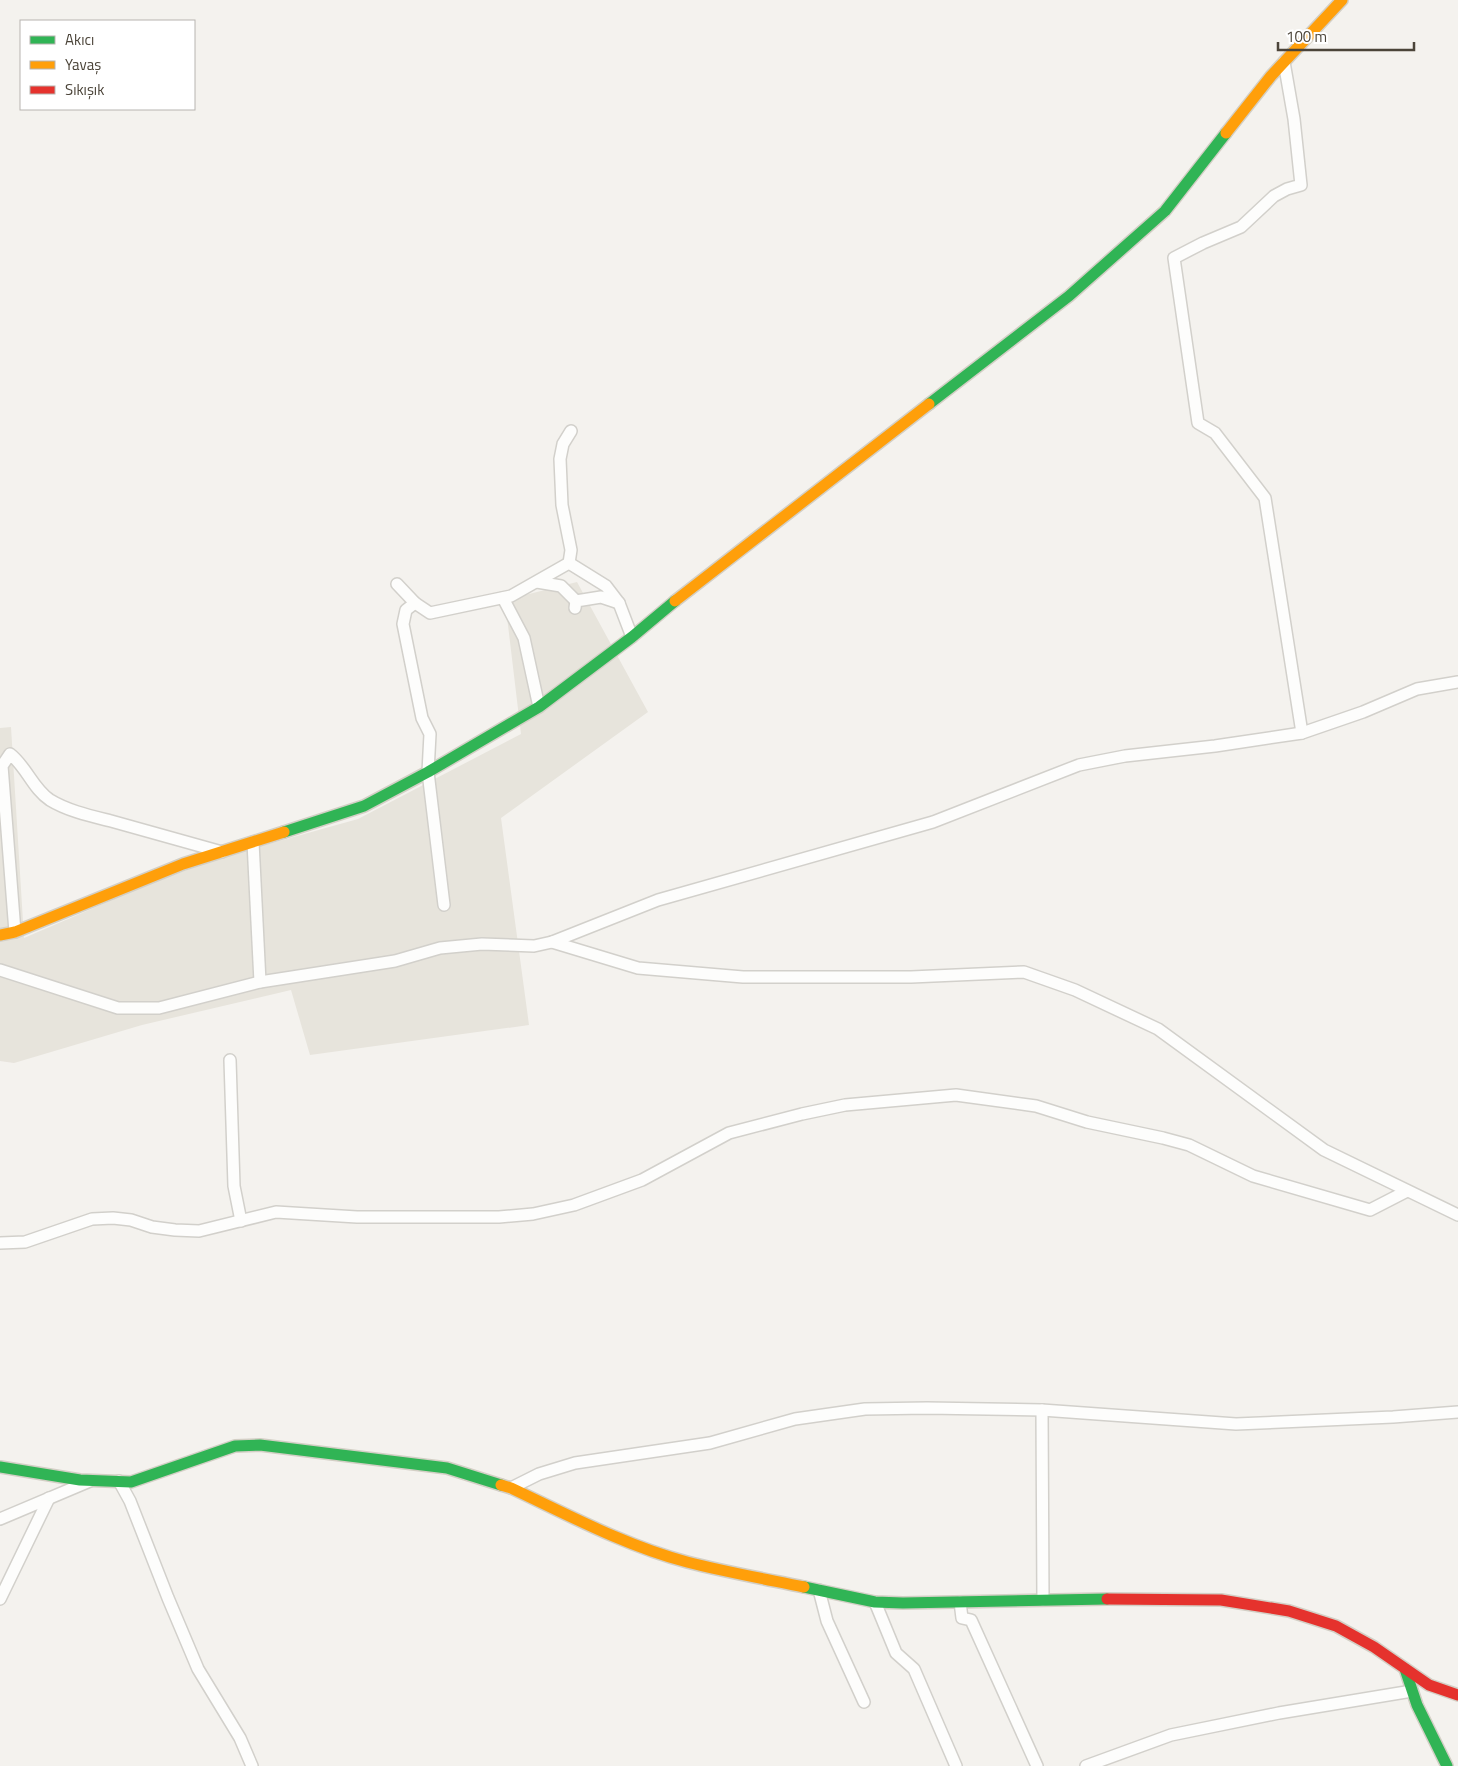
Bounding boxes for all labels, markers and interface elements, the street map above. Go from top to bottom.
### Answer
legend [20,20,195,110]
scale bar [1278,20,1414,52]
text: 100 m [1286,25,1327,48]
text: Akıcı [65,28,94,51]
text: Yavaş [65,53,101,76]
text: Sıkışık [65,78,104,101]

